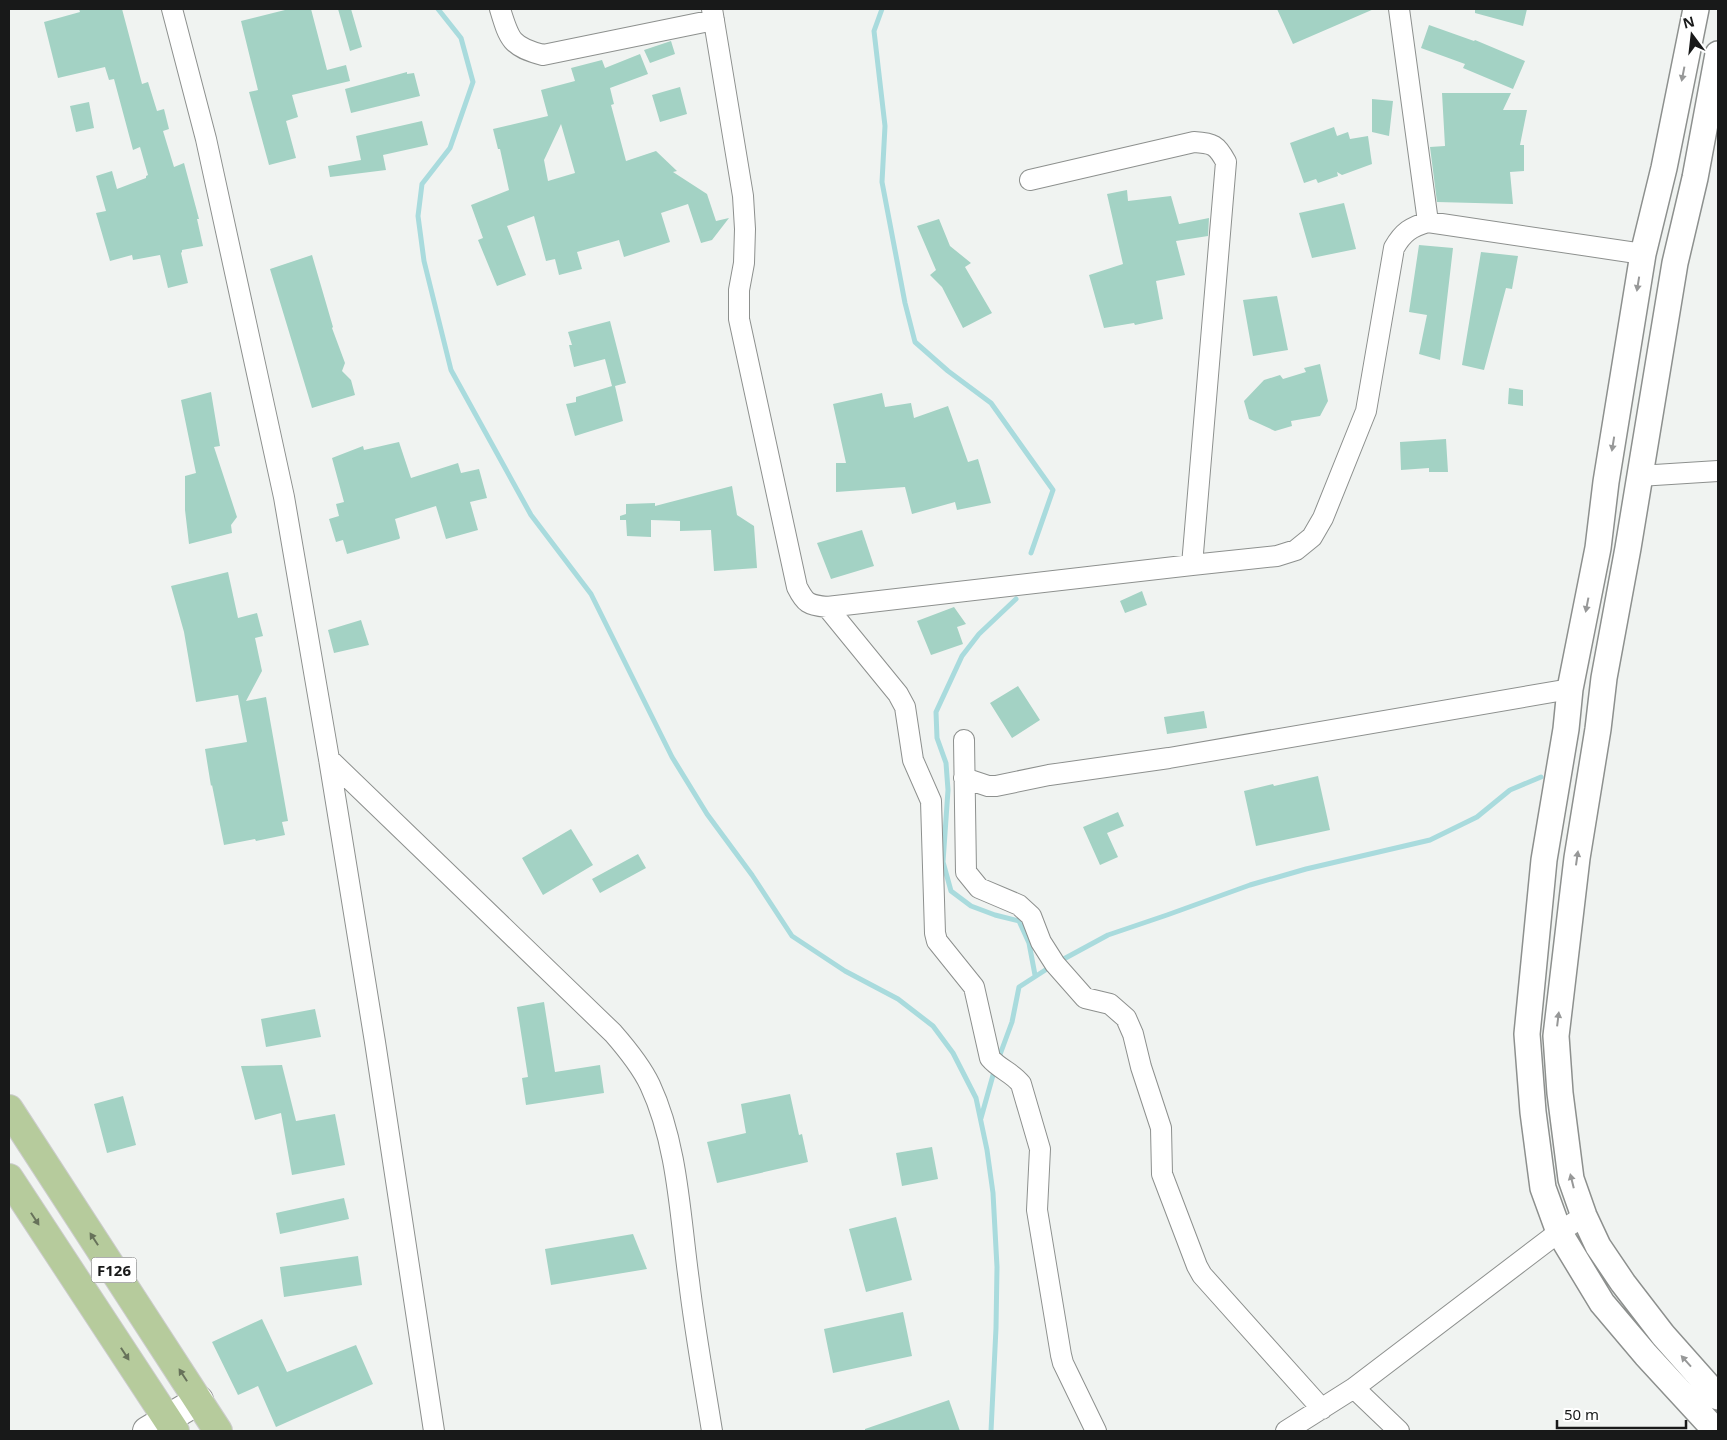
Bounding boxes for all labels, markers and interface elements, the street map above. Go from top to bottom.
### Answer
north arrow [1667,10,1717,60]
text: N [1681,11,1696,33]
one-way arrow [1679,66,1687,81]
one-way arrow [1634,276,1642,292]
one-way arrow [1608,437,1616,453]
one-way arrow [1582,597,1590,613]
one-way arrow [1573,850,1581,866]
one-way arrow [1554,1011,1562,1027]
one-way arrow [1568,1173,1576,1188]
one-way arrow [31,1212,40,1225]
one-way arrow [89,1233,99,1246]
road number: F126 [92,1258,136,1282]
one-way arrow [120,1348,129,1361]
one-way arrow [1680,1355,1692,1367]
one-way arrow [178,1369,188,1382]
scale bar [1557,1398,1686,1430]
text: 50 m [1564,1404,1599,1424]

